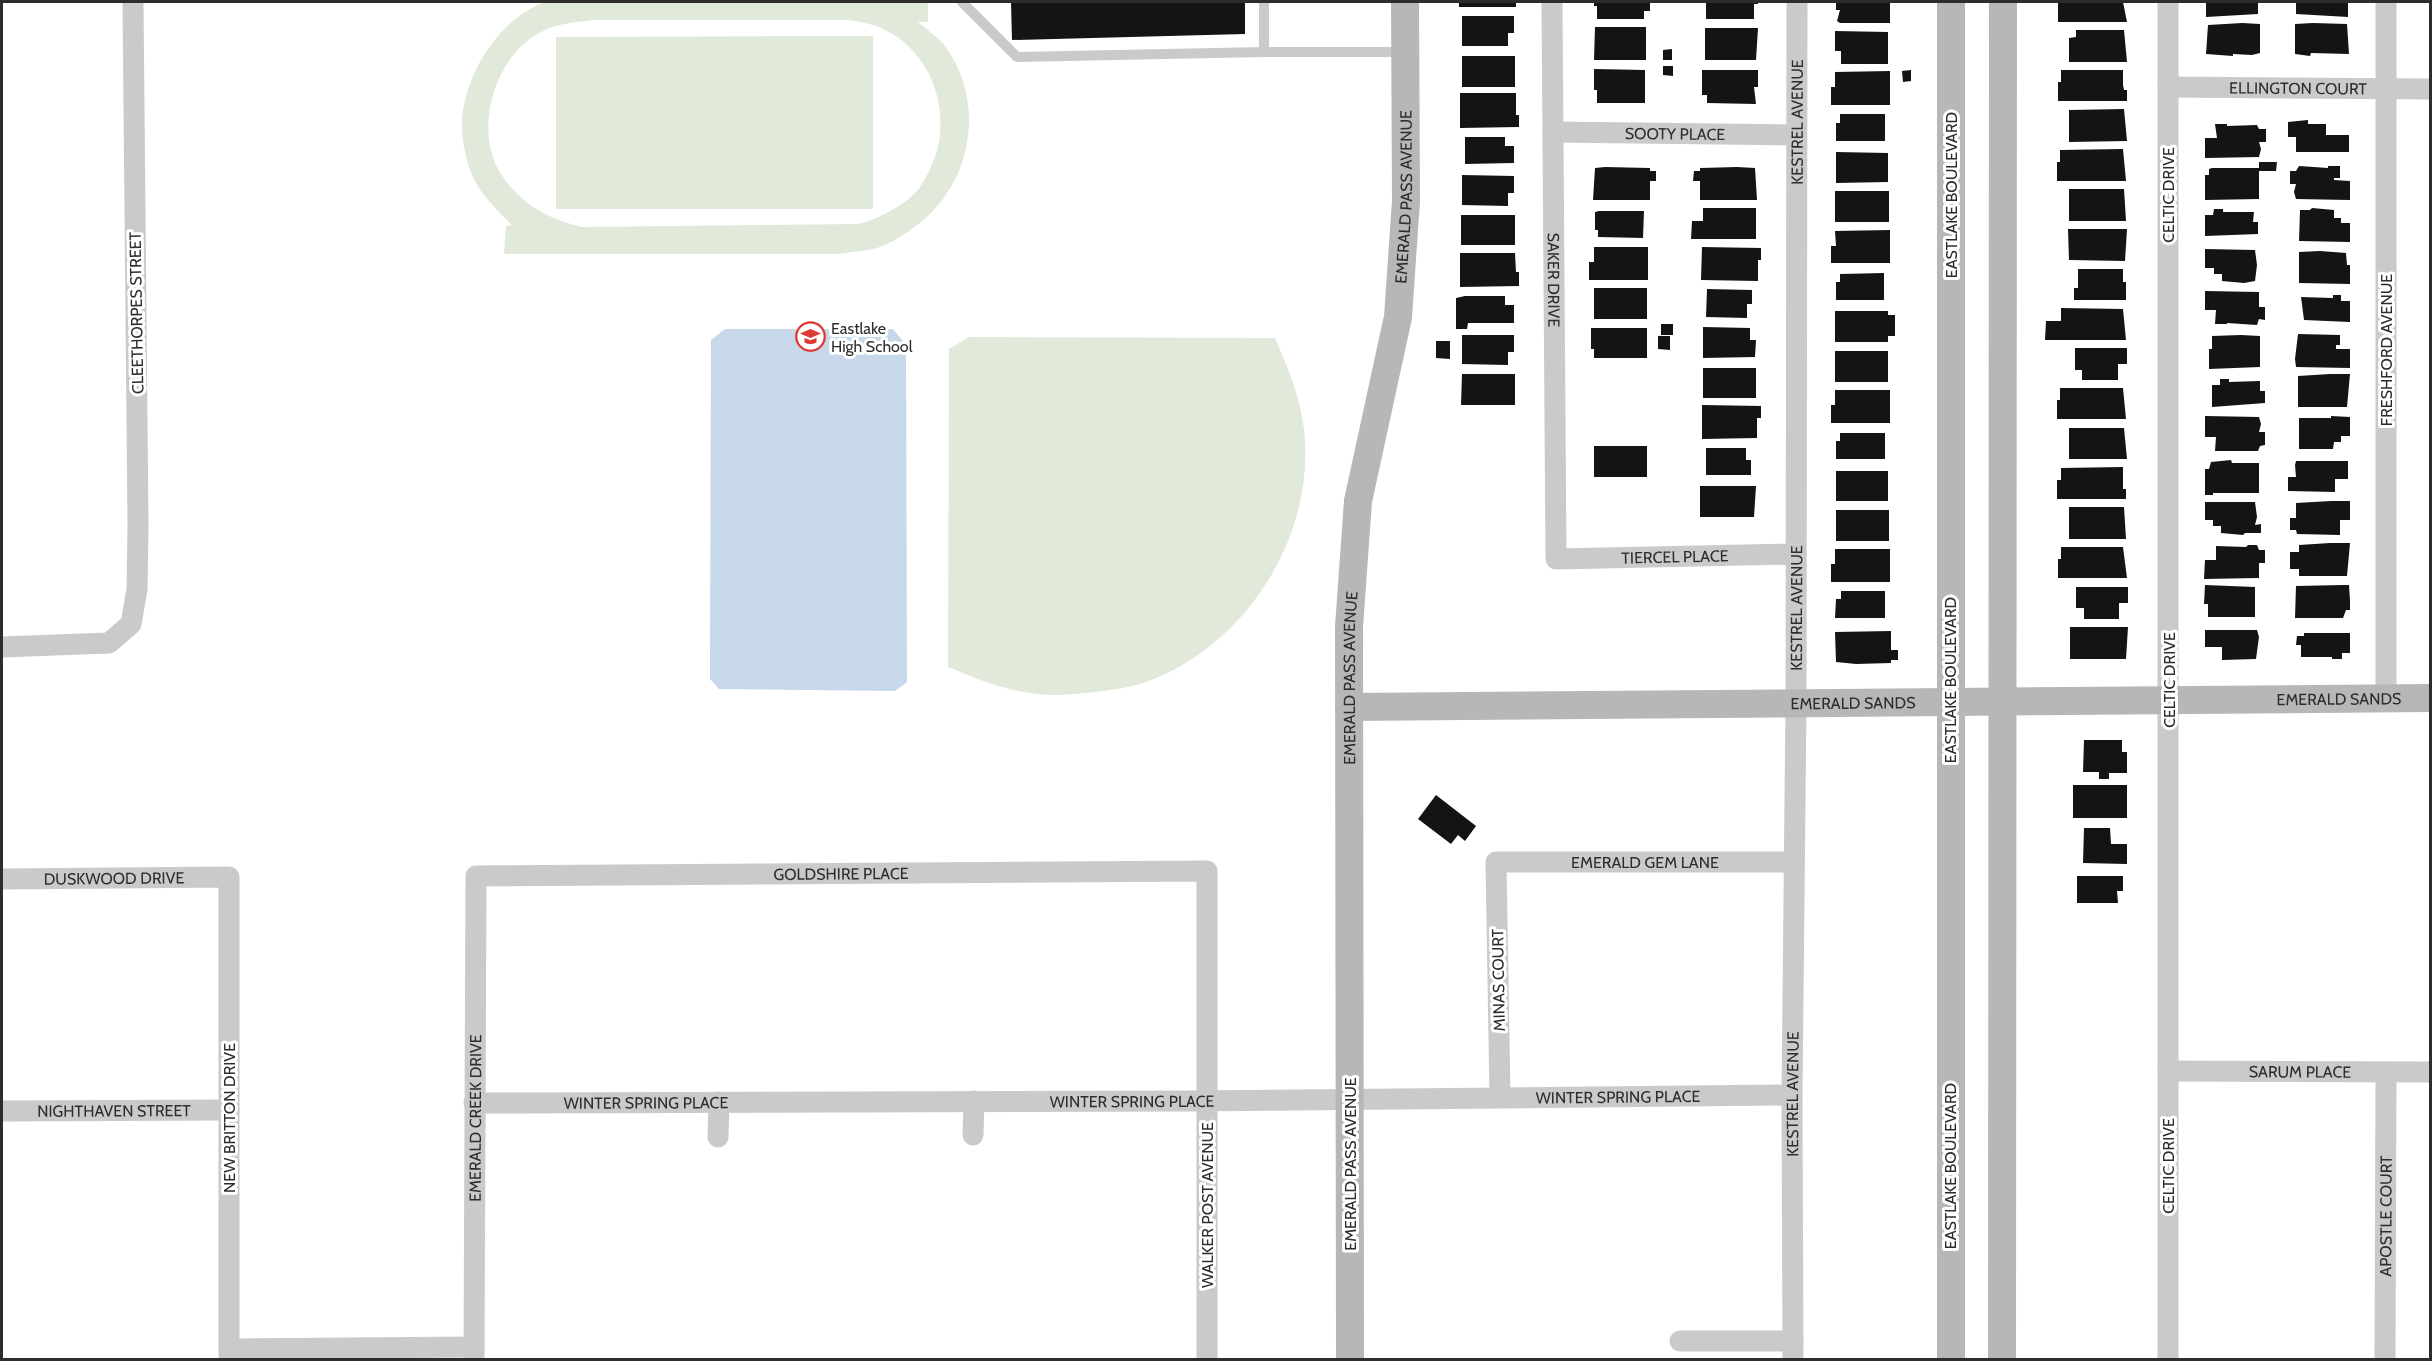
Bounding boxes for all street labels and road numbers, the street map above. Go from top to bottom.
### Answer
street label: KESTREL AVENUE [1788,59,1807,185]
street label: ELLINGTON COURT [2229,78,2367,99]
street label: EMERALD PASS AVENUE [1391,110,1416,284]
street label: EASTLAKE BOULEVARD [1942,112,1961,278]
street label: SOOTY PLACE [1625,124,1725,144]
street label: CELTIC DRIVE [2159,147,2178,243]
street label: CLEETHORPES STREET [126,231,147,394]
street label: SAKER DRIVE [1544,233,1563,327]
street label: FRESHFORD AVENUE [2377,274,2396,426]
street label: KESTREL AVENUE [1787,545,1806,671]
street label: TIERCEL PLACE [1621,546,1729,568]
street label: EMERALD PASS AVENUE [1340,591,1362,765]
street label: EASTLAKE BOULEVARD [1941,597,1960,763]
street label: CELTIC DRIVE [2160,632,2179,728]
street label: EMERALD SANDS [2276,689,2402,709]
street label: EMERALD SANDS [1790,693,1916,713]
street label: EMERALD GEM LANE [1571,853,1719,872]
street label: GOLDSHIRE PLACE [773,864,909,884]
street label: DUSKWOOD DRIVE [44,868,185,889]
street label: MINAS COURT [1488,928,1509,1031]
street label: KESTREL AVENUE [1783,1031,1803,1157]
street label: EMERALD CREEK DRIVE [466,1034,485,1202]
street label: NEW BRITTON DRIVE [220,1043,239,1193]
street label: SARUM PLACE [2249,1062,2351,1082]
street label: EMERALD PASS AVENUE [1341,1077,1360,1251]
street label: EASTLAKE BOULEVARD [1941,1083,1960,1249]
street label: WINTER SPRING PLACE [1536,1087,1701,1108]
street label: WINTER SPRING PLACE [1050,1092,1215,1111]
street label: WINTER SPRING PLACE [564,1093,728,1113]
street label: NIGHTHAVEN STREET [37,1101,191,1121]
street label: CELTIC DRIVE [2159,1118,2178,1214]
street label: WALKER POST AVENUE [1198,1122,1217,1288]
street label: APOSTLE COURT [2376,1155,2396,1277]

